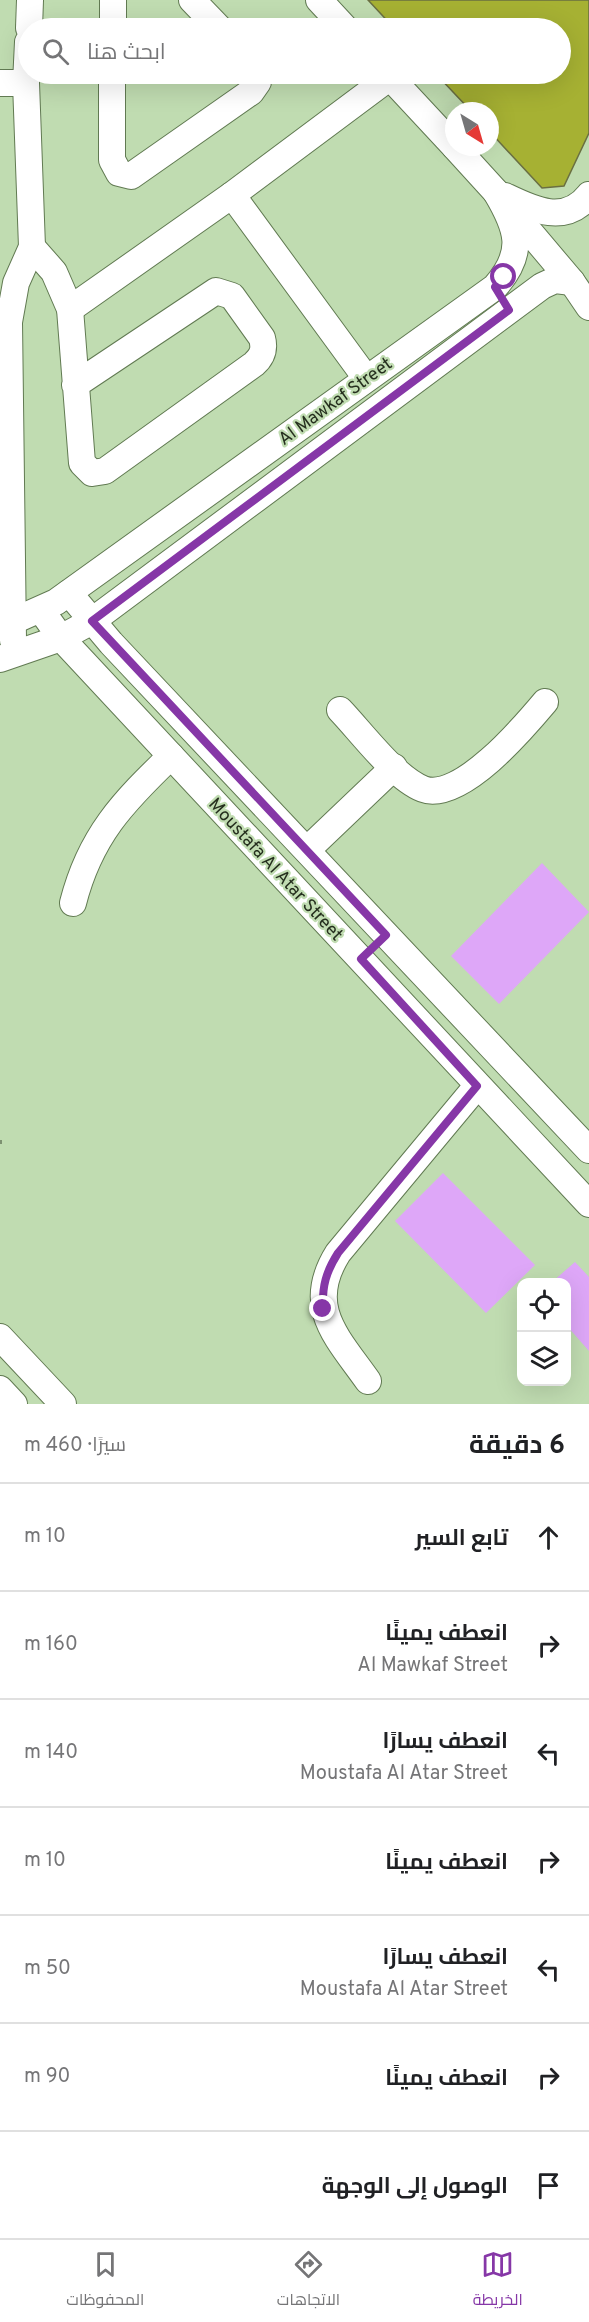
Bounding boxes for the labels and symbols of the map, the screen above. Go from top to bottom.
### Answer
north arrow [445,102,499,156]
route start [490,263,516,289]
street label: Al Mawkaf Street [274,353,398,451]
street label: Moustafa Al Atar Street [203,794,347,946]
route end [309,1295,335,1321]

